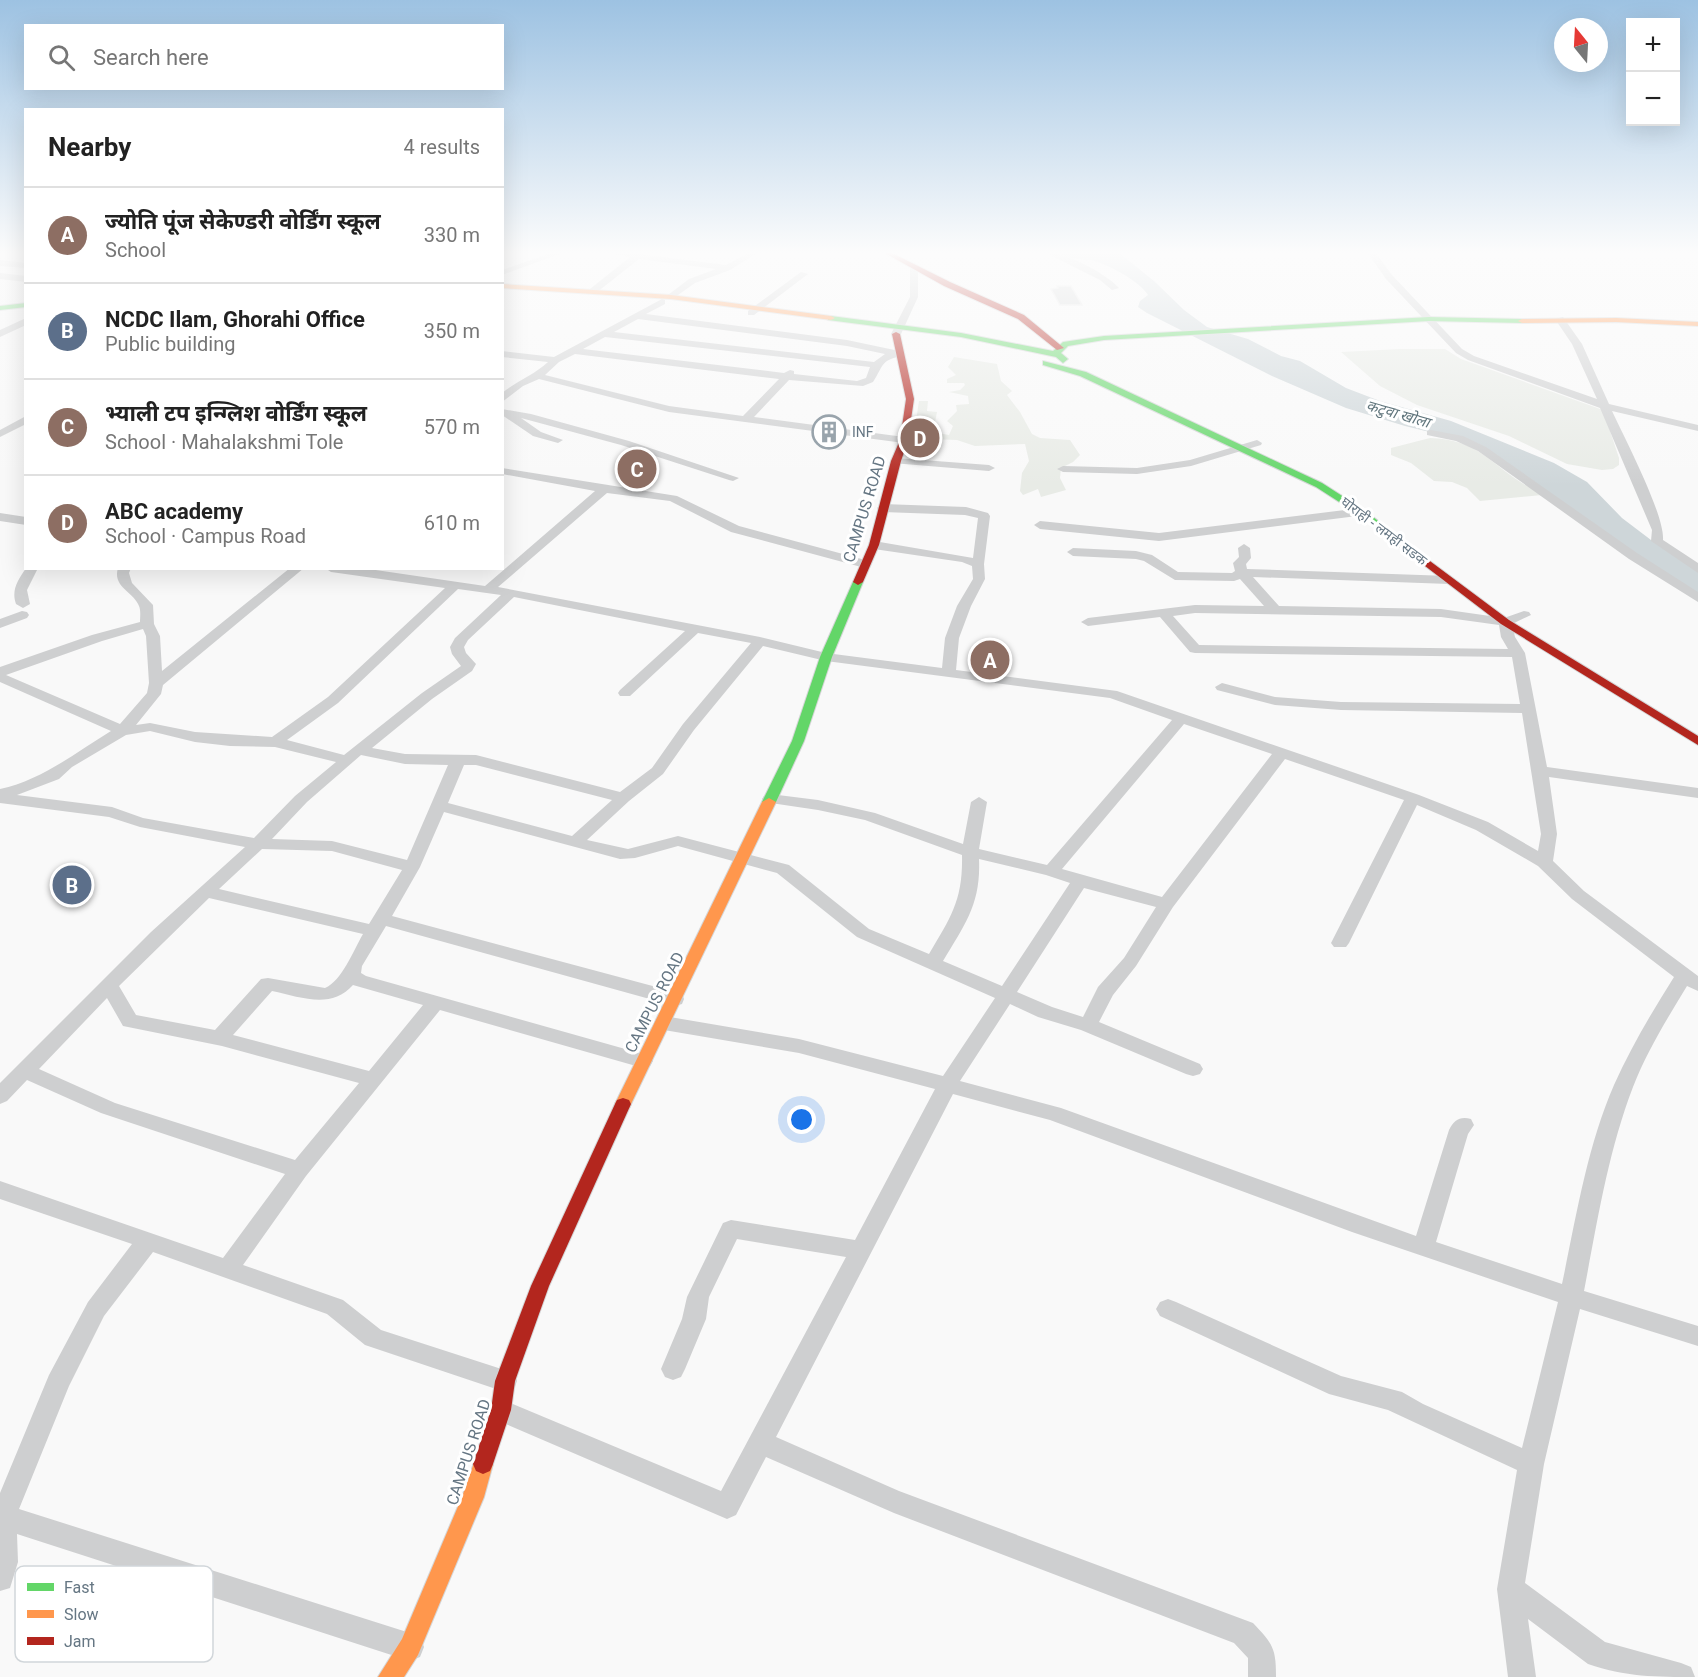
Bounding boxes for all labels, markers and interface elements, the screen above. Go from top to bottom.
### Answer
north arrow [1554,18,1608,72]
map controls [1626,18,1680,126]
button: + [1626,18,1680,72]
search box [24,24,504,90]
icon: search [45,41,78,74]
text: Search here [93,45,209,70]
button: − [1626,72,1680,126]
text: Nearby [48,132,131,162]
text: 4 results [404,135,480,159]
text: ज्योति पूंज सेकेण्डरी वोर्डिंग स्कूल [105,209,381,234]
text: A [61,223,74,247]
text: 330 m [424,223,480,247]
text: School [105,238,166,262]
text: NCDC Ilam, Ghorahi Office [105,307,365,332]
text: B [61,319,74,343]
text: 350 m [424,319,480,343]
text: Public building [105,332,235,356]
water label: कटुवा खोला [1364,396,1435,433]
text: भ्याली टप इन्ग्लिश वोर्डिंग स्कूल [105,401,367,426]
building icon: INF [811,414,847,450]
text: C [61,415,74,439]
text: 570 m [424,415,480,439]
pin: D [900,416,940,460]
place label: INF [852,424,874,440]
text: School · Mahalakshmi Tole [105,430,343,454]
pin: C [618,446,656,492]
street label: CAMPUS ROAD [839,454,890,565]
street label: घोराही - लमही सडक [1338,494,1430,569]
text: ABC academy [105,499,243,524]
text: D [61,511,74,535]
text: 610 m [424,511,480,535]
text: School · Campus Road [105,524,306,548]
pin: A [970,638,1010,682]
pin: B [52,862,92,908]
street label: CAMPUS ROAD [621,949,688,1056]
your location [787,1105,816,1134]
street label: CAMPUS ROAD [442,1397,495,1508]
legend [15,1566,213,1662]
text: Fast [64,1578,95,1597]
text: Slow [64,1605,99,1624]
text: Jam [64,1632,96,1651]

